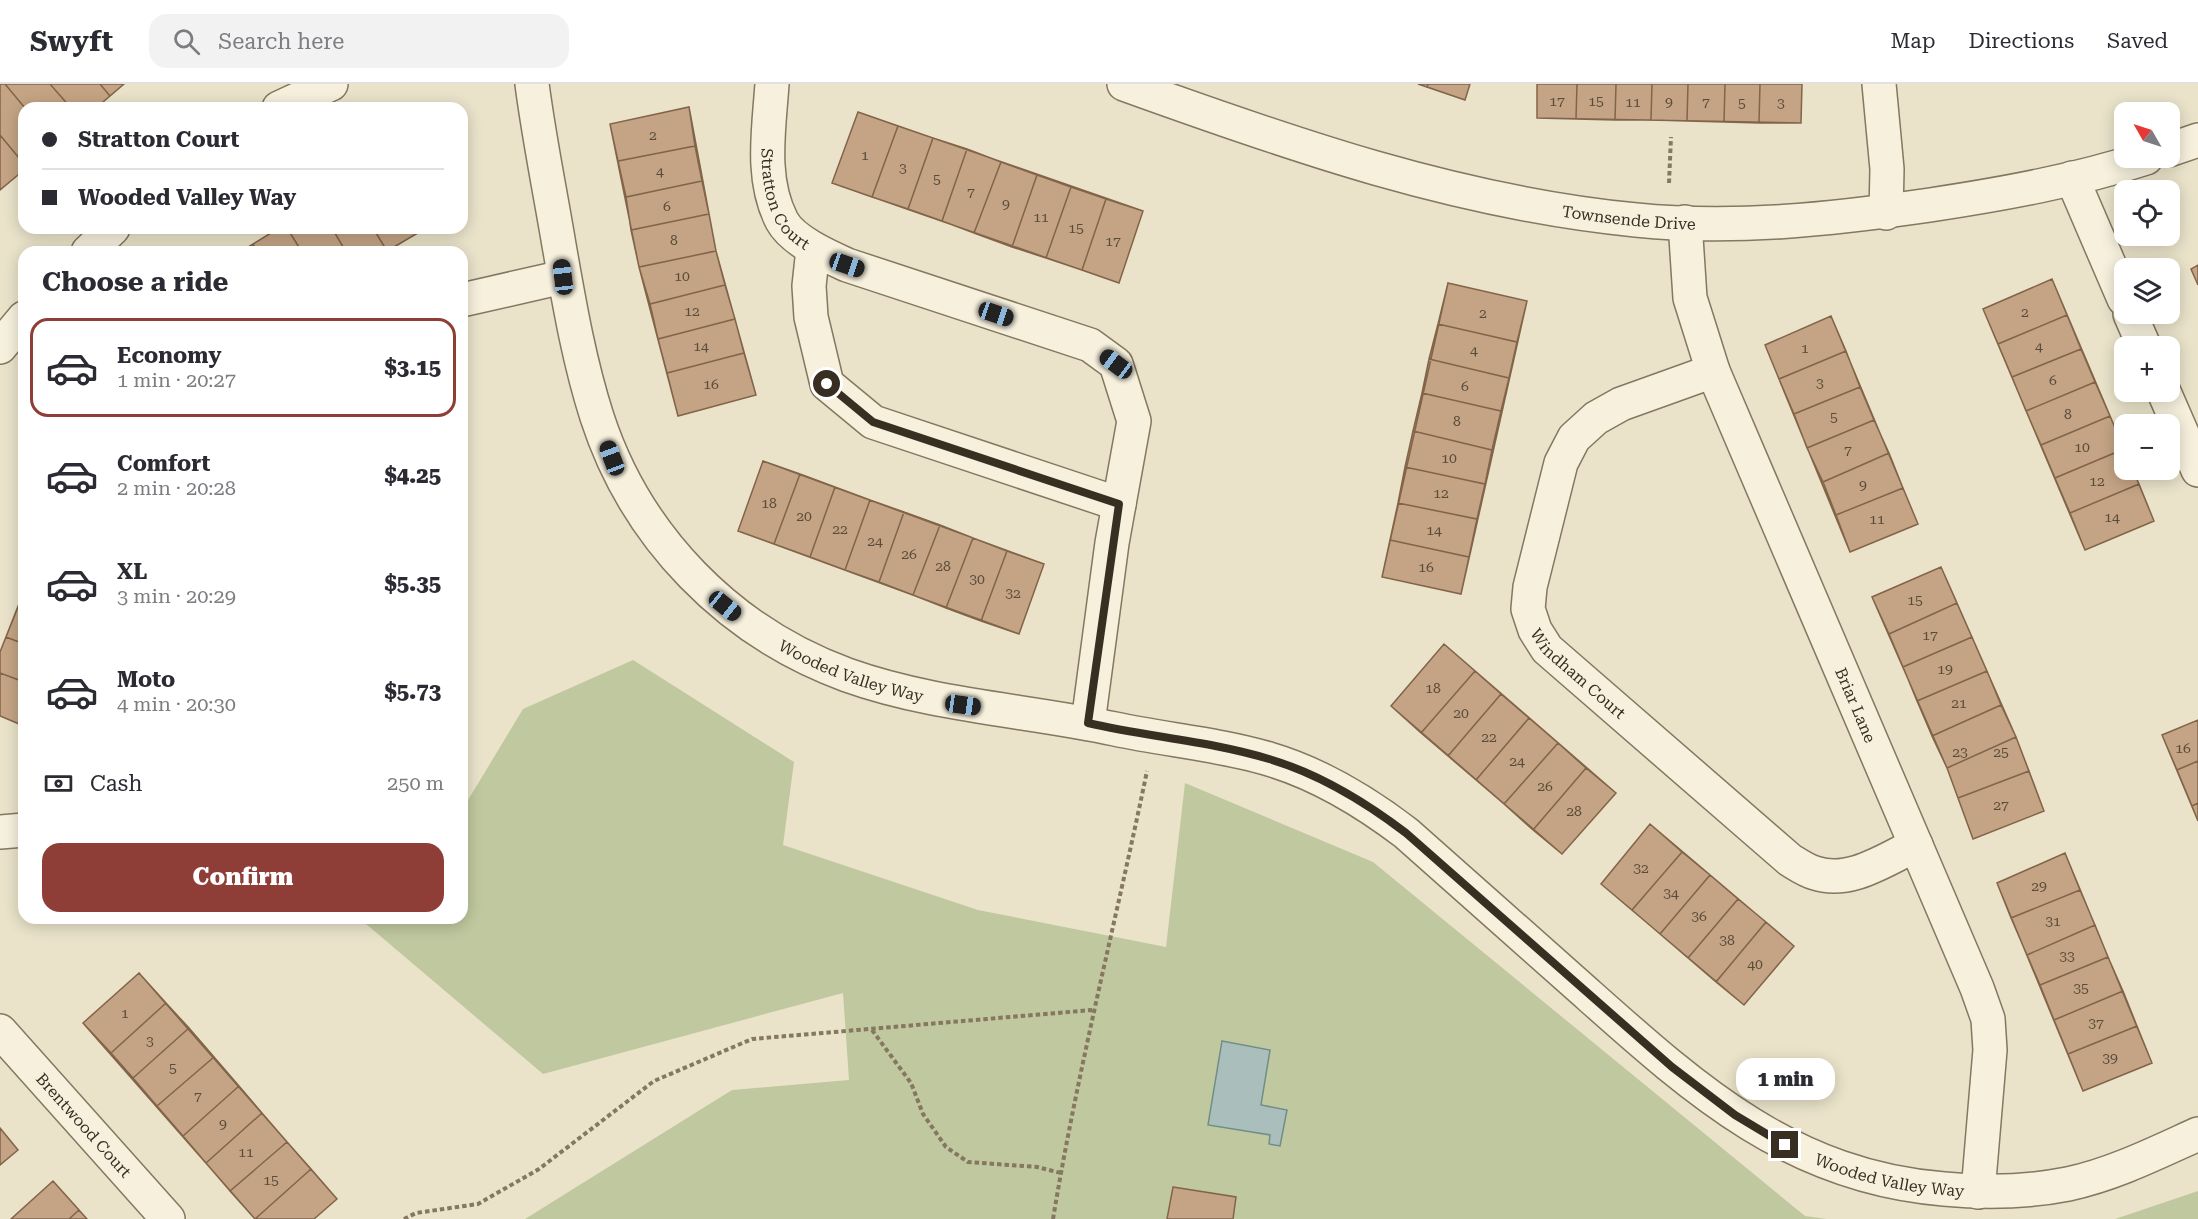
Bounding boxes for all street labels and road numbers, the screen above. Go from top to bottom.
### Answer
street label: Stratton Court [758,148,813,254]
street label: Townsende Drive [1561,202,1696,234]
street label: Windham Court [1526,625,1629,723]
street label: Wooded Valley Way [775,636,926,706]
street label: Briar Lane [1831,665,1880,746]
street label: Brentwood Court [32,1069,135,1181]
street label: Wooded Valley Way [1812,1150,1965,1201]

